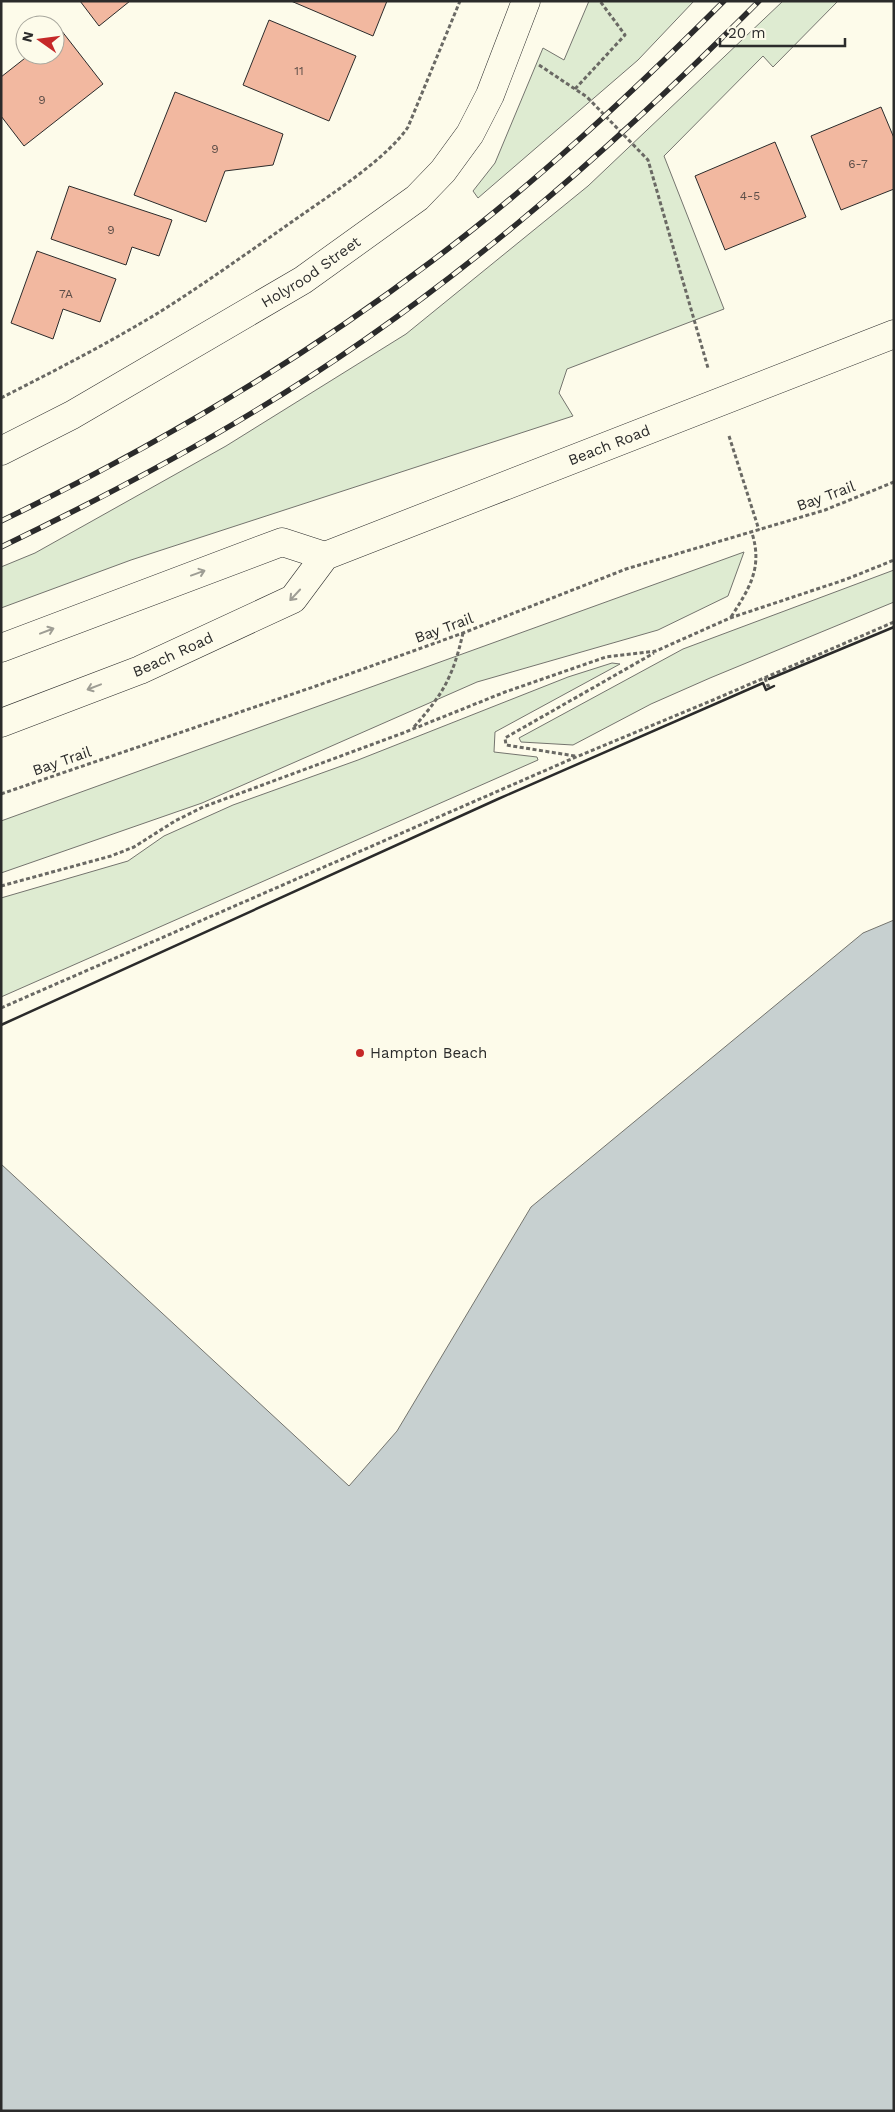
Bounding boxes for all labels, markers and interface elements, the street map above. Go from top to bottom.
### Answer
north arrow [15,15,65,65]
scale bar [720,15,845,47]
text: 20 m [728,24,766,42]
text: N [18,30,36,44]
house number: 11 [294,64,304,78]
house number: 9 [38,93,46,107]
house number: 9 [211,142,219,156]
house number: 6-7 [848,157,868,171]
house number: 4-5 [740,189,760,203]
house number: 9 [107,223,115,237]
street label: Holyrood Street [258,232,365,311]
house number: 7A [59,287,73,301]
street label: Beach Road [566,421,653,469]
street label: Bay Trail [794,477,858,515]
one-way arrow [190,568,206,577]
one-way arrow [289,589,301,601]
street label: Bay Trail [412,609,476,647]
one-way arrow [39,626,54,635]
street label: Beach Road [130,628,216,681]
one-way arrow [87,683,102,693]
street label: Bay Trail [30,742,94,779]
place label: Hampton Beach [370,1044,487,1062]
marker: Hampton Beach [354,1047,366,1059]

